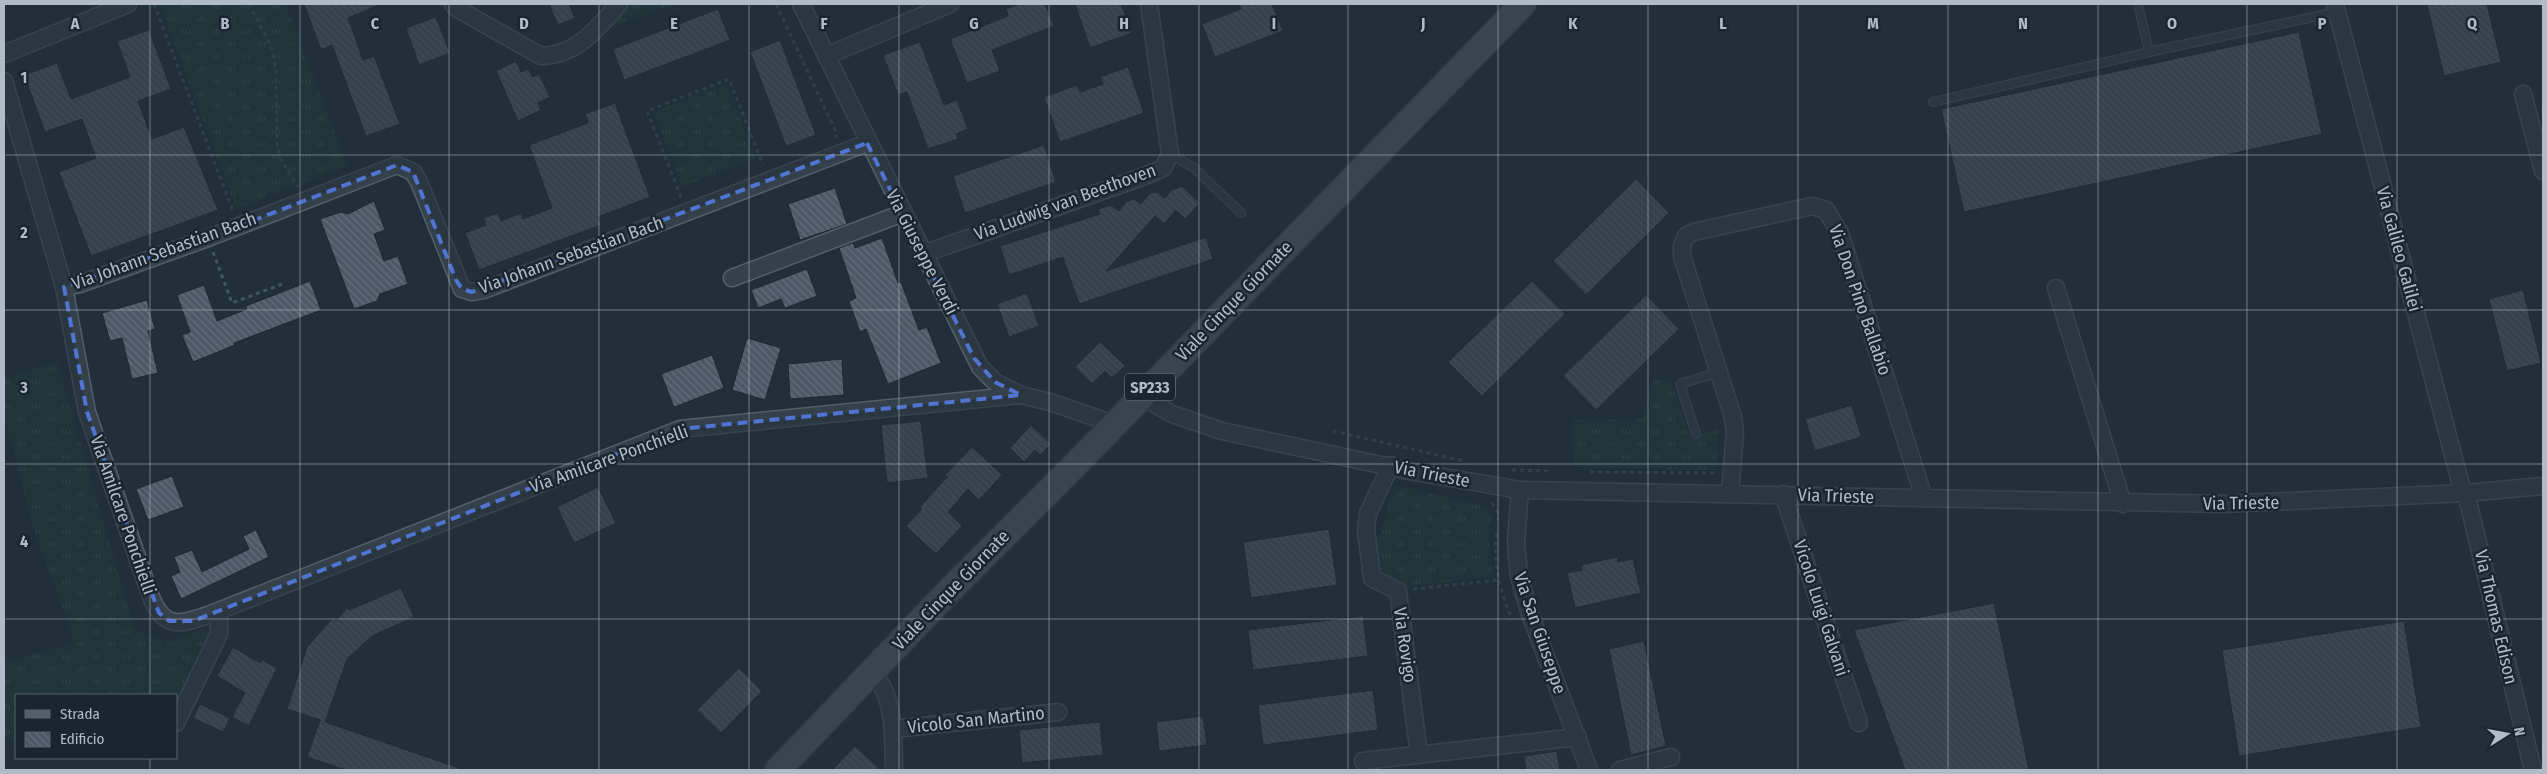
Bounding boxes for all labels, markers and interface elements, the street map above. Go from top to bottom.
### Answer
text: A [70,14,80,33]
text: B [221,14,230,33]
text: C [371,14,380,33]
text: D [519,14,529,33]
text: E [670,14,678,33]
text: F [820,14,828,33]
text: G [969,14,979,33]
text: H [1119,14,1129,33]
text: I [1272,14,1276,33]
text: J [1420,14,1425,33]
text: K [1568,14,1578,33]
text: L [1719,14,1727,33]
text: M [1867,14,1879,33]
text: N [2018,14,2028,33]
text: O [2167,14,2177,33]
text: P [2318,14,2327,33]
text: Q [2467,14,2478,33]
text: 1 [21,68,27,87]
street label: Via Ludwig van Beethoven [971,159,1159,245]
street label: Via Galileo Galilei [2372,184,2426,314]
street label: Via Giuseppe Verdi [881,186,963,318]
street label: Via Johann Sebastian Bach [69,207,259,295]
street label: Via Johann Sebastian Bach [476,211,666,299]
street label: Via Don Pino Ballabio [1824,222,1896,378]
text: 2 [19,223,28,242]
street label: Viale Cinque Giornate [1171,236,1297,366]
road number: SP233 [1125,374,1175,401]
text: 3 [19,378,28,397]
street label: Via Amilcare Ponchielli [527,420,691,498]
street label: Via Amilcare Ponchielli [85,432,161,598]
street label: Via Trieste [1392,456,1472,492]
street label: Via Trieste [1797,484,1875,508]
street label: Via Trieste [2203,491,2280,515]
street label: Viale Cinque Giornate [888,525,1014,655]
text: 4 [20,532,28,551]
street label: Vicolo Luigi Galvani [1789,537,1853,679]
street label: Via Thomas Edison [2470,548,2522,686]
street label: Via San Giuseppe [1509,569,1571,697]
street label: Via Rovigo [1389,606,1421,684]
legend [15,694,178,759]
street label: Vicolo San Martino [906,702,1046,738]
text: Strada [60,705,100,723]
north arrow [2482,709,2532,759]
text: N [2510,726,2528,737]
text: Edificio [60,730,105,748]

